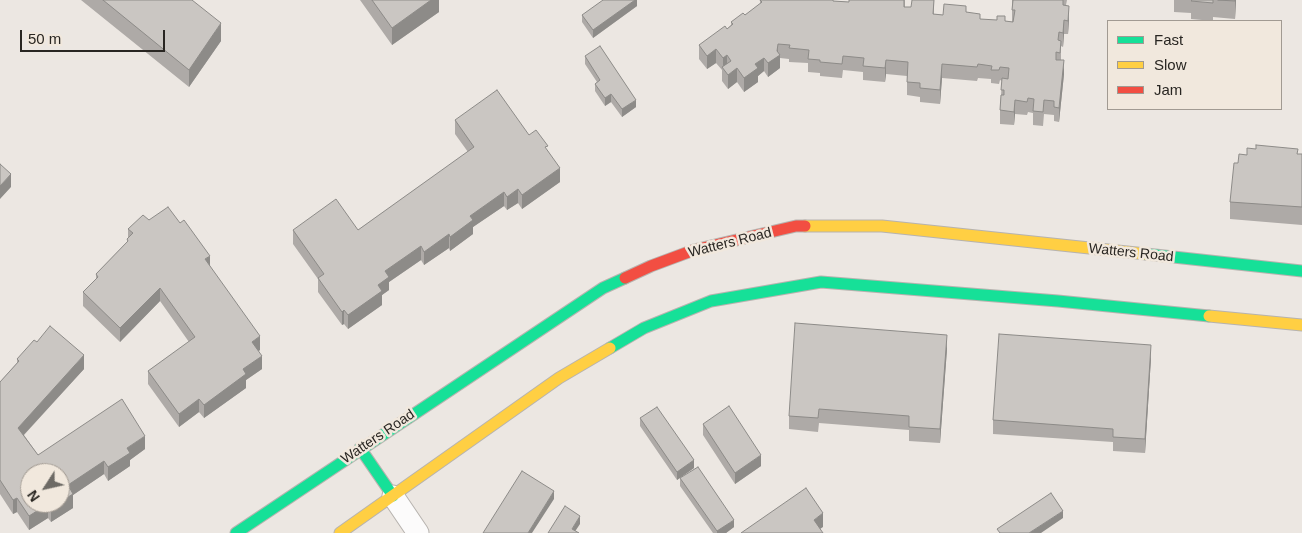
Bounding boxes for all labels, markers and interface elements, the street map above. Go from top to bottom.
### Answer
scale bar [22,20,168,52]
legend [1107,20,1282,110]
text: 50 m [28,30,61,47]
text: Fast [1154,31,1183,48]
text: Slow [1154,56,1187,73]
text: Jam [1154,81,1182,98]
street label: Watters Road [687,225,773,261]
street label: Watters Road [1088,240,1174,266]
street label: Watters Road [338,406,418,468]
north arrow [20,463,70,513]
text: N [24,487,43,505]

